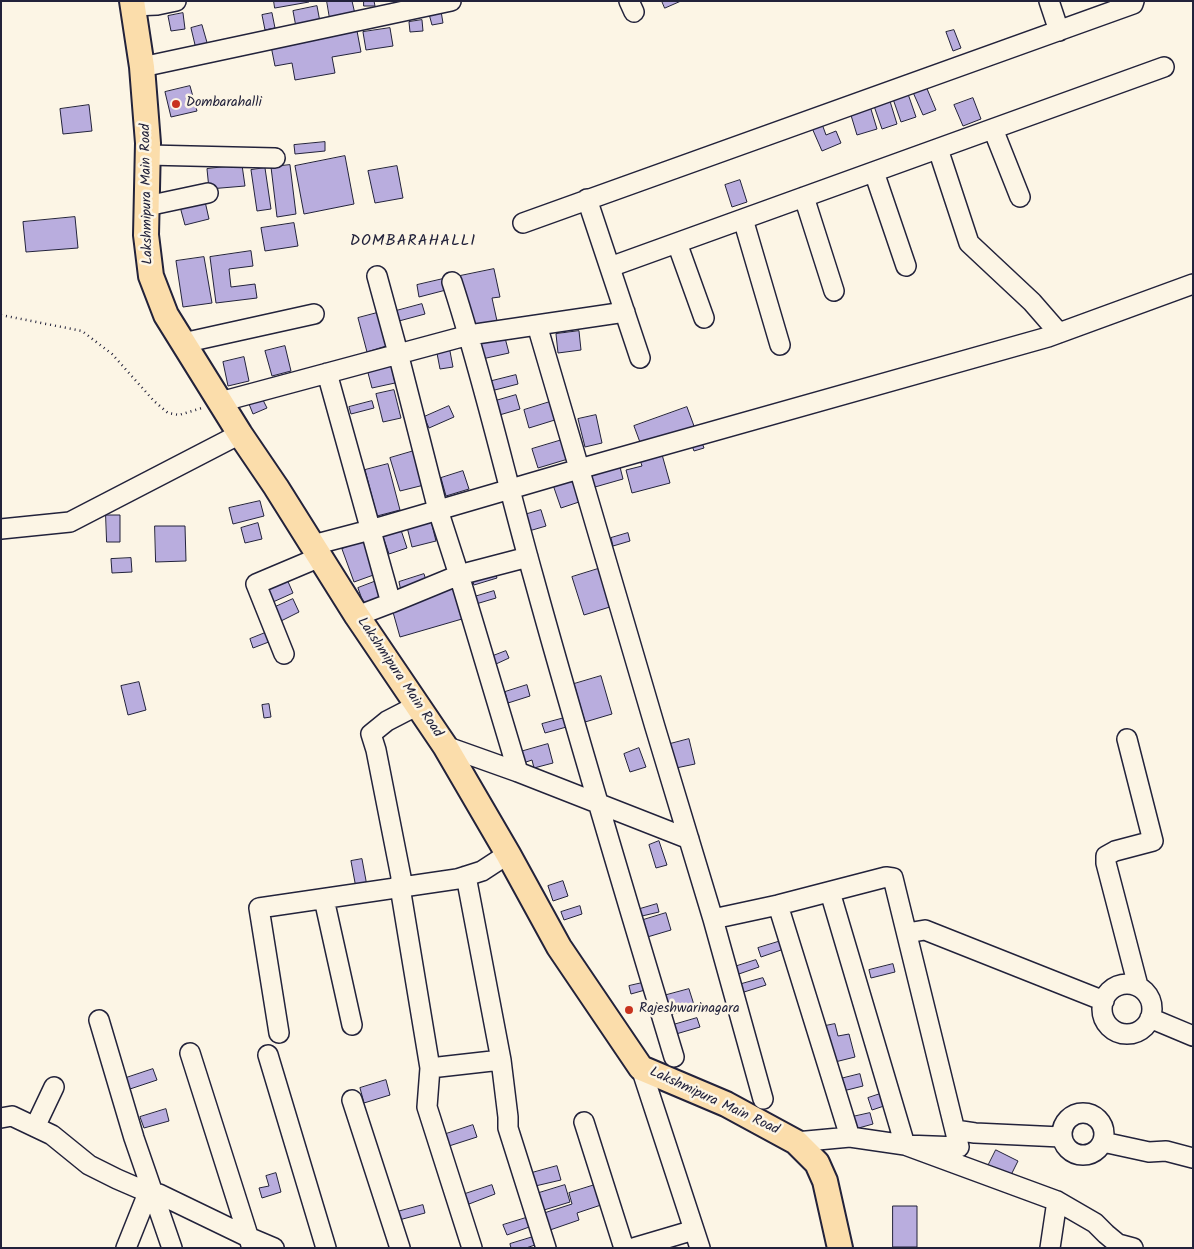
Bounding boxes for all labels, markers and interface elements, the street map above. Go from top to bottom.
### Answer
place label: Dombarahalli [186,96,262,112]
marker: Dombarahalli [170,98,182,110]
street label: Lakshmipura Main Road [138,123,158,265]
district label: DOMBARAHALLI [348,232,478,252]
street label: Lakshmipura Main Road [353,615,445,741]
place label: Rajeshwarinagara [639,1002,739,1018]
marker: Rajeshwarinagara [623,1004,635,1016]
street label: Lakshmipura Main Road [647,1065,781,1139]

